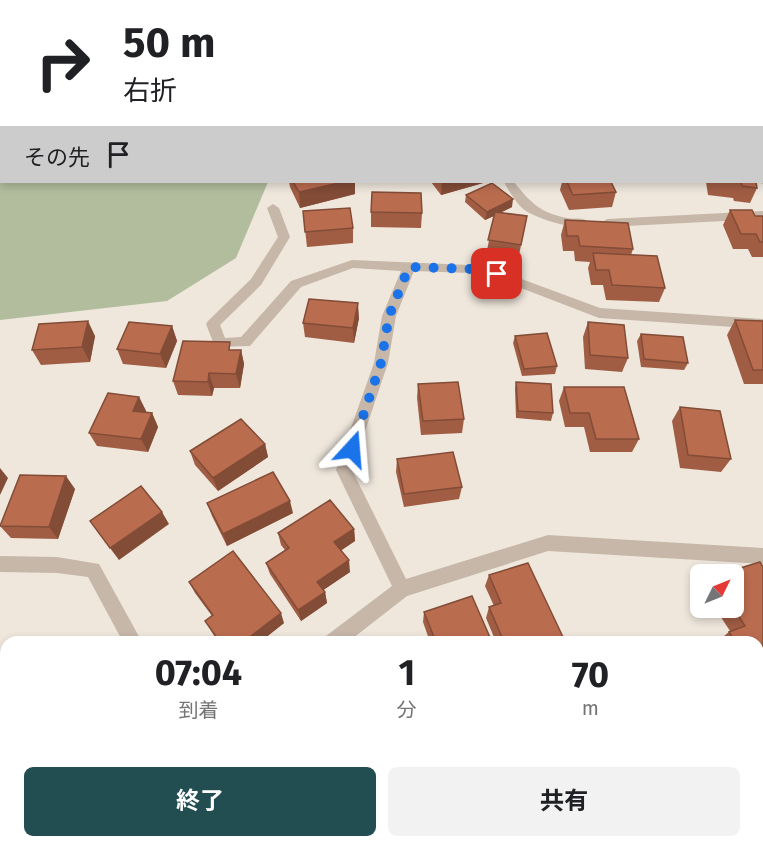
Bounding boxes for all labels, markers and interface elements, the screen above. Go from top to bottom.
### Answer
text: 50 m [123,18,216,68]
icon: right [24,24,102,102]
text: 右折 [123,75,177,107]
icon: arrive [102,138,135,171]
text: その先 [24,144,90,171]
pin [471,248,522,299]
icon: arrive [480,257,513,290]
position arrow [320,417,384,481]
north arrow [690,564,744,618]
map controls [690,564,744,618]
text: 07:04 [155,651,242,695]
text: 1 [399,651,415,695]
text: 70 [572,653,609,697]
text: m [582,696,599,720]
text: 到着 [178,698,218,722]
text: 分 [397,698,417,722]
button: 終了 [24,767,376,836]
button: 共有 [388,767,740,836]

